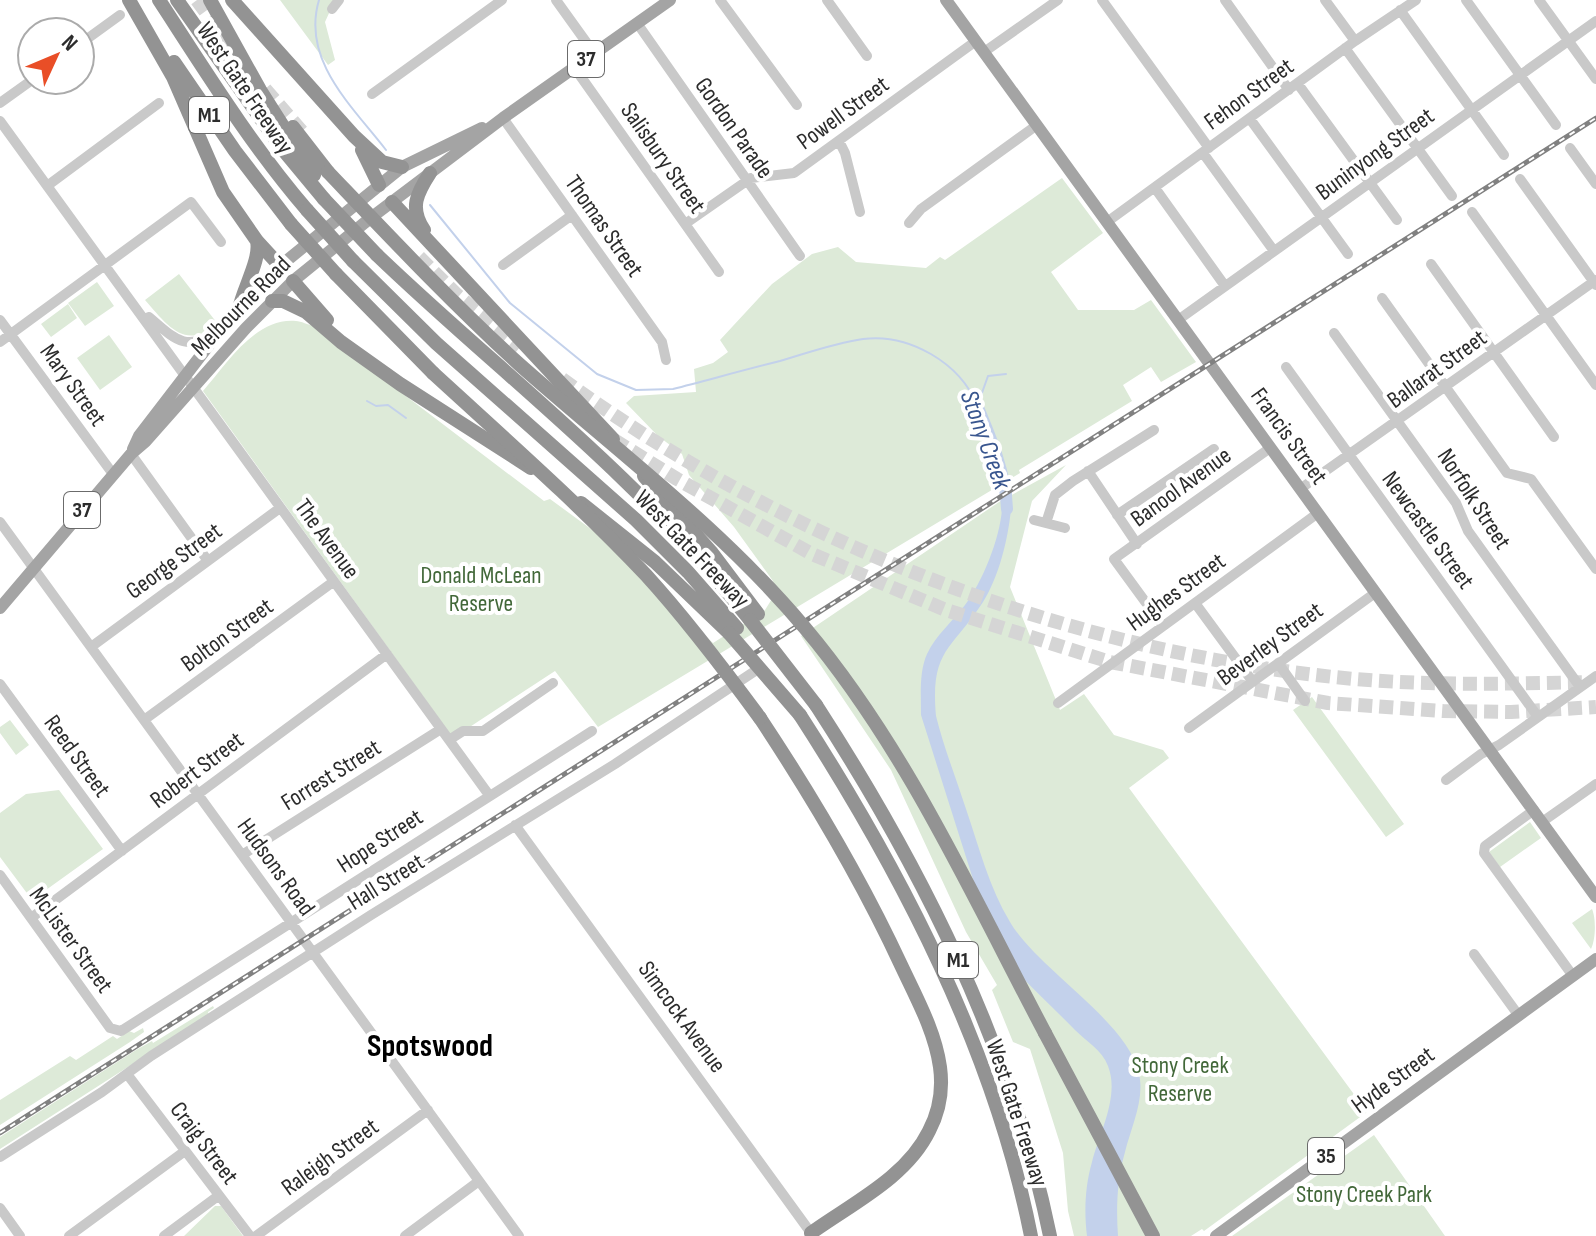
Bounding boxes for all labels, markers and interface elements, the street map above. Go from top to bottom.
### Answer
north arrow [16,16,96,96]
street label: West Gate Freeway [190,17,300,159]
text: N [56,30,83,57]
road number: 37 [568,41,604,77]
street label: Fehon Street [1199,52,1299,136]
street label: Powell Street [791,70,895,156]
street label: Gordon Parade [689,72,779,184]
road number: M1 [189,97,229,133]
street label: Salisbury Street [614,97,712,219]
street label: Buninyong Street [1310,101,1440,207]
street label: Thomas Street [558,170,650,282]
street label: Melbourne Road [185,250,297,362]
street label: Ballarat Street [1382,323,1492,415]
street label: Mary Street [34,338,112,432]
street label: Francis Street [1244,382,1334,490]
water label: Stony Creek [953,386,1018,495]
street label: Banool Avenue [1125,441,1237,533]
street label: Norfolk Street [1431,443,1517,555]
street label: Newcastle Street [1376,466,1480,594]
street label: West Gate Freeway [629,484,755,614]
road number: 37 [64,492,100,528]
street label: The Avenue [288,493,366,585]
street label: George Street [120,517,228,605]
street label: Hughes Street [1121,547,1231,637]
park label: Donald McLean Reserve [420,561,542,618]
street label: Bolton Street [175,592,279,678]
street label: Beverley Street [1212,596,1328,692]
street label: Reed Street [37,709,117,803]
street label: Robert Street [145,726,249,814]
street label: Forrest Street [276,733,386,817]
street label: Hope Street [332,803,428,879]
street label: Hudsons Road [231,813,321,921]
street label: Hall Street [342,847,430,917]
street label: McLister Street [23,881,119,999]
road number: M1 [938,942,978,978]
street label: Simcock Avenue [632,956,732,1078]
district label: Spotswood [367,1027,493,1066]
street label: West Gate Freeway [980,1036,1054,1190]
street label: Hyde Street [1346,1040,1440,1120]
park label: Stony Creek Reserve [1131,1051,1229,1108]
street label: Craig Street [164,1096,244,1190]
street label: Raleigh Street [276,1112,384,1202]
road number: 35 [1308,1138,1344,1174]
park label: Stony Creek Park [1296,1180,1432,1209]

